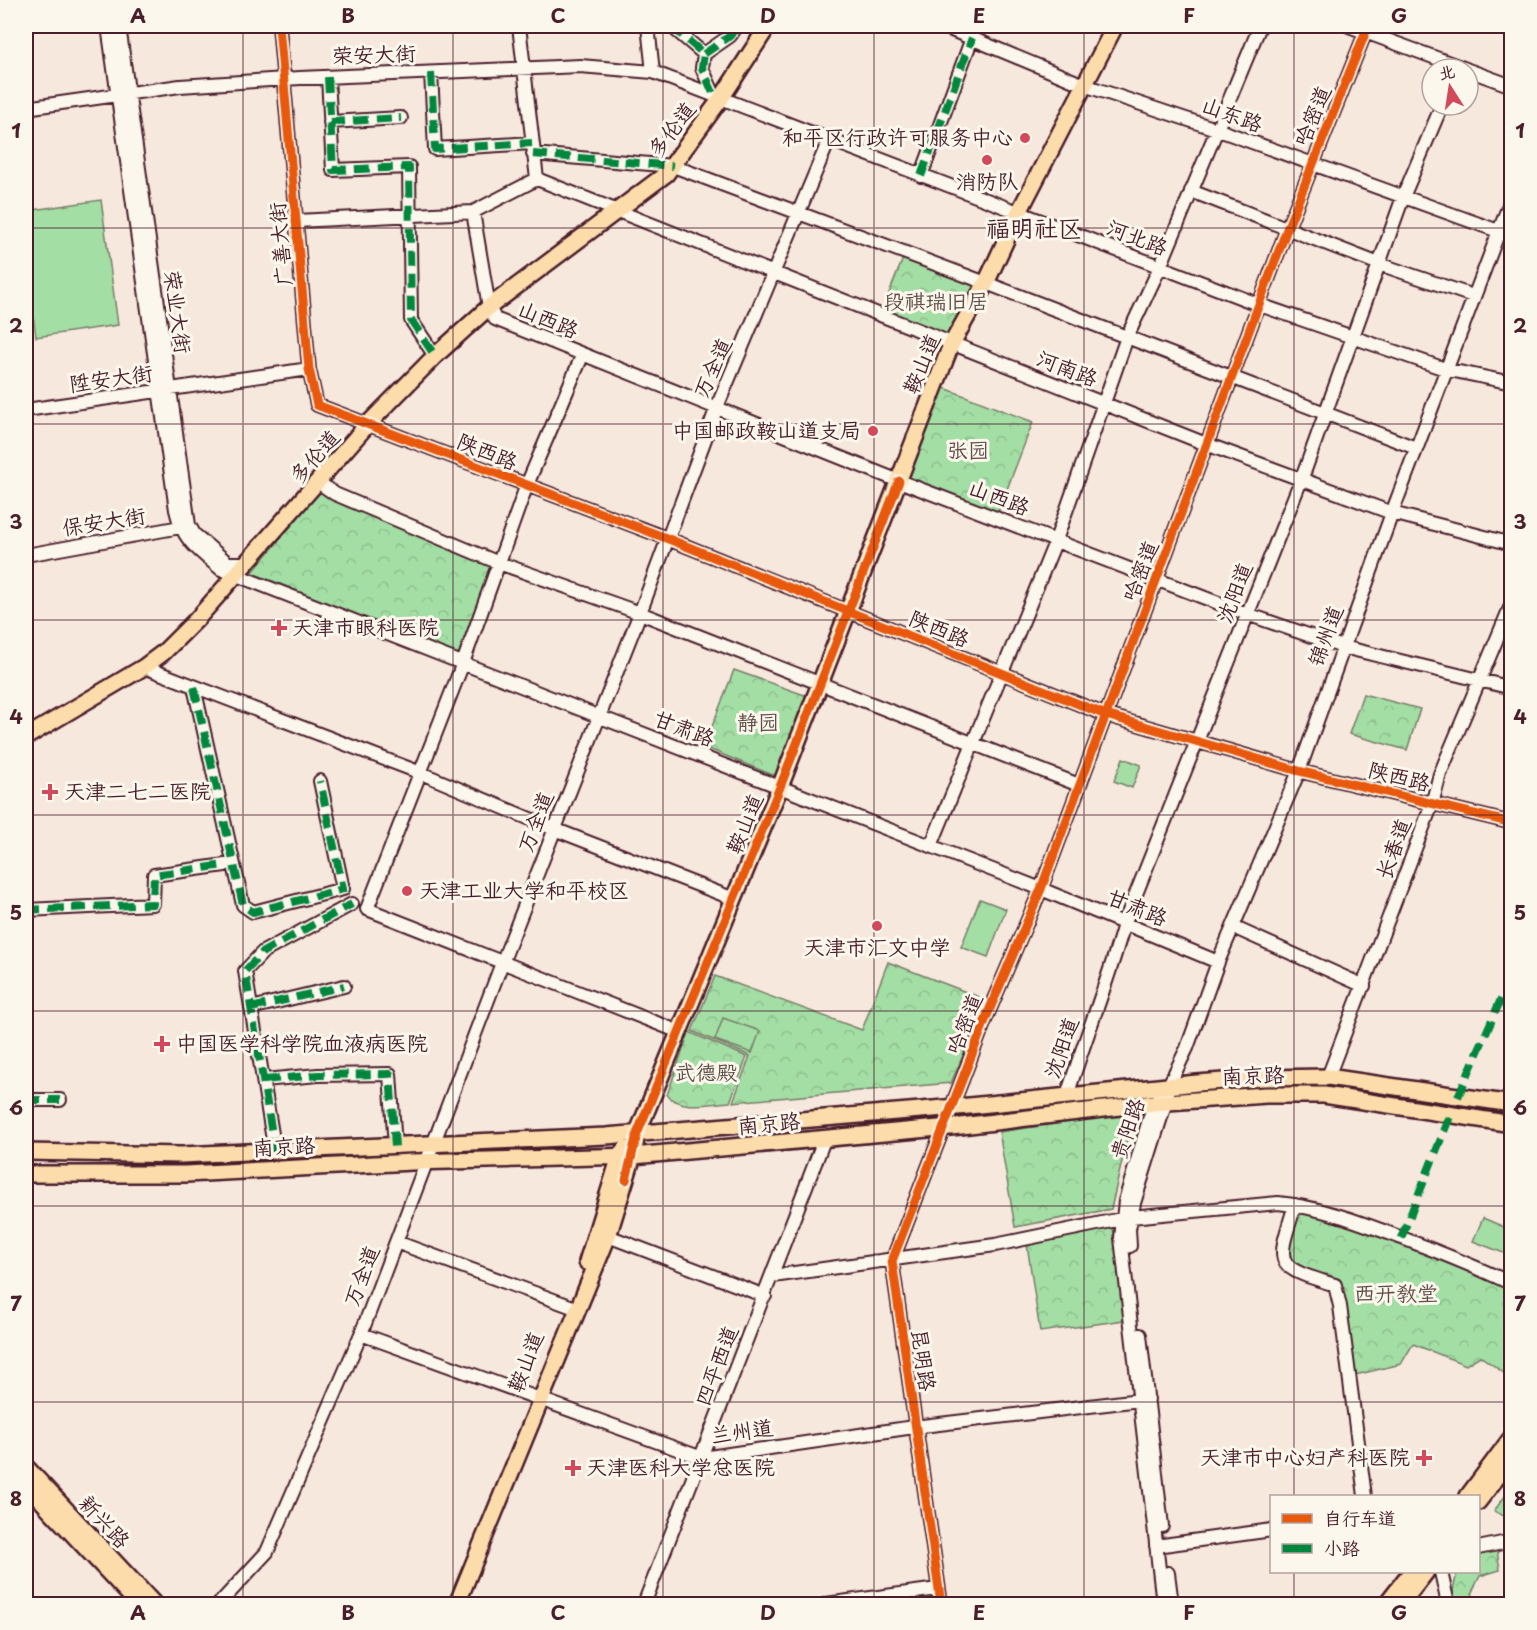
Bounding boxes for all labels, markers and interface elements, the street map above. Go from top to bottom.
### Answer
text: A [130,0,146,30]
text: B [341,0,355,30]
text: C [550,0,566,30]
text: D [760,0,776,30]
text: E [973,0,985,30]
text: F [1183,0,1195,30]
text: G [1391,0,1407,30]
street label: 荣安大街 [331,36,416,70]
north arrow [1420,57,1480,117]
text: 北 [1436,58,1457,85]
street label: 哈密道 [1285,80,1338,150]
street label: 山东路 [1198,87,1268,139]
street label: 多伦道 [639,94,702,164]
text: 1 [11,115,21,145]
text: 1 [1515,115,1525,145]
place label: 和平区行政许可服务中心 [782,120,1013,152]
marker: 和平区行政许可服务中心 [1018,131,1032,145]
marker: 消防队 [980,153,994,167]
place label: 消防队 [956,164,1019,196]
street label: 广善大街 [259,201,299,287]
district label: 福明社区 [986,209,1082,245]
street label: 河北路 [1103,210,1173,262]
street label: 荣业大街 [157,268,201,356]
park label: 段祺瑞旧居 [884,284,989,316]
street label: 山西路 [514,291,584,345]
text: 2 [9,310,23,340]
text: 2 [1513,310,1527,340]
street label: 鞍山道 [893,328,947,398]
street label: 万全道 [684,332,739,402]
street label: 河南路 [1033,341,1103,393]
street label: 陞安大街 [67,355,155,399]
place label: 中国邮政鞍山道支局 [672,413,861,445]
street label: 多伦道 [281,421,346,490]
street label: 陕西路 [453,424,523,477]
marker: 中国邮政鞍山道支局 [866,424,880,438]
park label: 张园 [947,433,989,465]
street label: 山西路 [965,470,1035,522]
street label: 保安大街 [60,498,148,542]
text: 3 [9,506,23,536]
text: 3 [1513,506,1527,536]
street label: 哈密道 [1113,535,1165,605]
street label: 沈阳道 [1207,557,1259,627]
street label: 锦州道 [1298,600,1350,670]
street label: 陕西路 [905,601,975,654]
place label: 天津市眼科医院 [292,610,439,642]
marker: 天津市眼科医院 [270,619,288,637]
text: 4 [9,701,23,731]
street label: 甘肃路 [650,701,720,753]
text: 4 [1513,701,1527,731]
park label: 静园 [737,705,779,737]
street label: 陕西路 [1365,752,1434,798]
place label: 天津二七二医院 [64,774,211,806]
marker: 天津二七二医院 [41,783,59,801]
street label: 万全道 [508,786,560,856]
street label: 鞍山道 [717,788,770,858]
street label: 长春道 [1366,813,1418,883]
place label: 天津工业大学和平校区 [419,873,629,905]
street label: 甘肃路 [1103,880,1173,933]
marker: 天津工业大学和平校区 [400,884,414,898]
text: 5 [10,897,22,927]
text: 5 [1514,897,1526,927]
marker: 天津市汇文中学 [870,919,884,933]
place label: 天津市汇文中学 [804,930,951,962]
street label: 哈密道 [937,988,989,1058]
street label: 沈阳道 [1035,1012,1085,1082]
place label: 中国医学科学院血液病医院 [176,1026,428,1058]
marker: 中国医学科学院血液病医院 [153,1035,171,1053]
park label: 武德殿 [675,1055,738,1087]
street label: 南京路 [1221,1057,1285,1091]
text: 6 [9,1092,23,1122]
text: 6 [1513,1092,1527,1122]
street label: 贵阳路 [1101,1093,1151,1163]
street label: 南京路 [736,1103,802,1141]
street label: 南京路 [252,1127,316,1163]
street label: 万全道 [334,1240,386,1310]
park label: 西开教堂 [1354,1276,1438,1308]
text: 7 [10,1288,22,1318]
text: 7 [1514,1288,1526,1318]
street label: 四平西道 [685,1320,745,1410]
street label: 鞍山道 [498,1326,550,1396]
street label: 昆明路 [905,1326,945,1393]
street label: 兰州道 [708,1410,775,1450]
place label: 天津市中心妇产科医院 [1200,1440,1410,1472]
marker: 天津市中心妇产科医院 [1415,1449,1433,1467]
place label: 天津医科大学总医院 [586,1450,775,1482]
marker: 天津医科大学总医院 [564,1459,582,1477]
text: 8 [10,1483,22,1513]
text: 8 [1514,1483,1526,1513]
street label: 新兴路 [72,1487,139,1555]
legend [1270,1495,1480,1573]
text: 自行车道 [1324,1504,1396,1531]
text: 小路 [1324,1534,1360,1561]
text: A [130,1597,146,1627]
text: B [341,1597,355,1627]
text: C [550,1597,566,1627]
text: D [760,1597,776,1627]
text: E [973,1597,985,1627]
text: F [1183,1597,1195,1627]
text: G [1391,1597,1407,1627]

